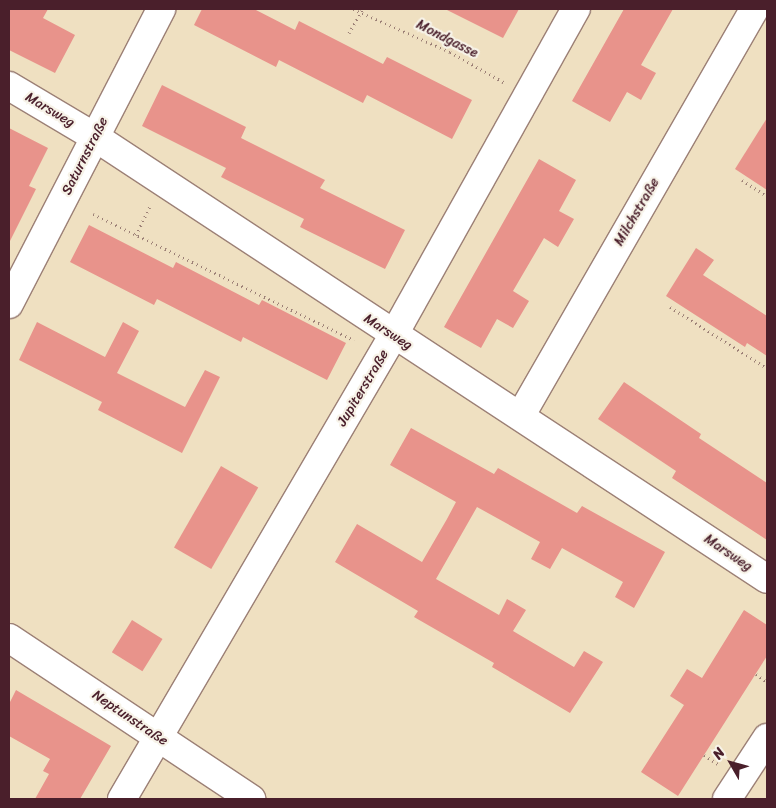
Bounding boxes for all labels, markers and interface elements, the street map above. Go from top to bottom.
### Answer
street label: Mondgasse [413,16,481,62]
street label: Marsweg [22,89,78,131]
street label: Saturnstraße [58,114,112,198]
street label: Milchstraße [611,175,663,249]
street label: Marsweg [361,310,415,354]
street label: Jupiterstraße [334,347,392,429]
street label: Marsweg [701,531,755,575]
street label: Neptunstraße [89,687,171,749]
north arrow [706,738,756,788]
text: N [706,742,732,765]

